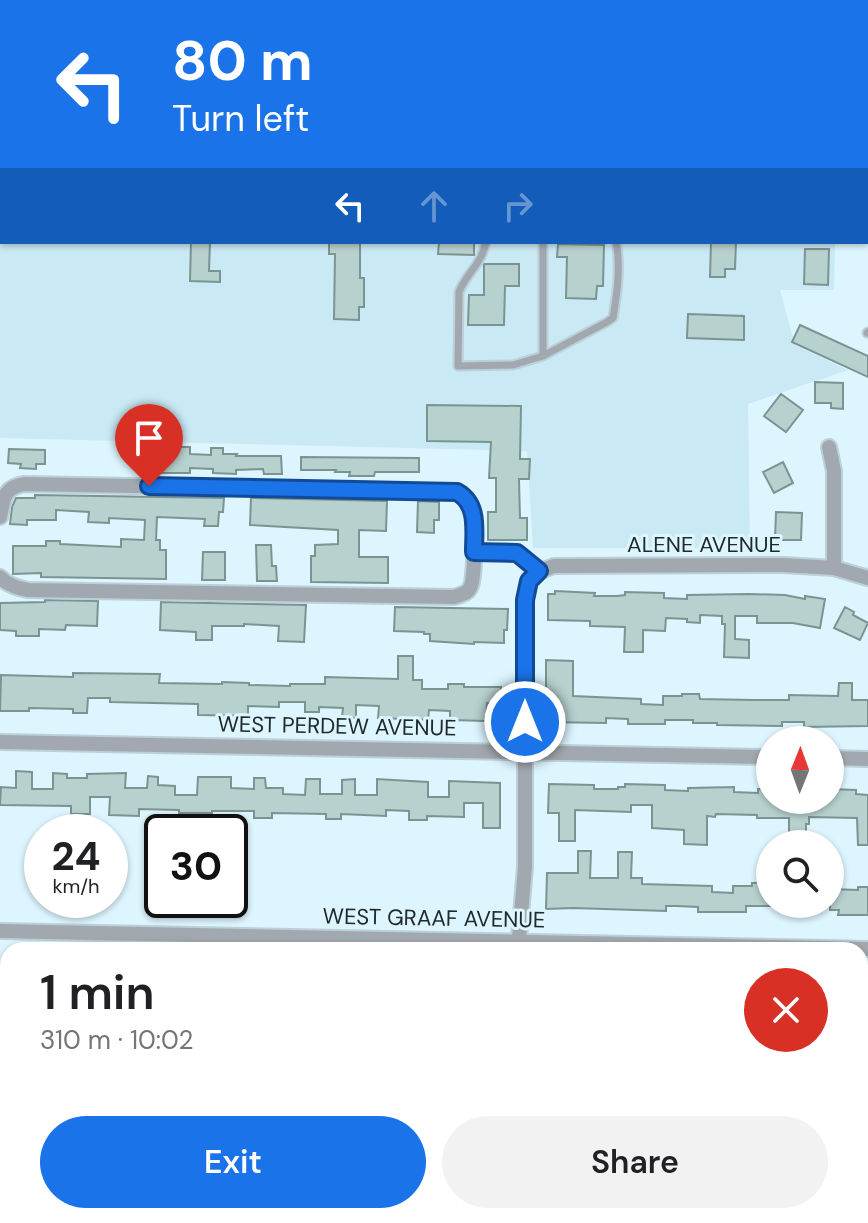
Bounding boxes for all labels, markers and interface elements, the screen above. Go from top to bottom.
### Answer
text: 80 m [172,24,313,97]
icon: left [40,32,144,136]
text: Turn left [172,95,309,142]
icon: left [328,184,372,228]
icon: ahead [412,184,456,228]
icon: right [496,184,540,228]
pin [115,404,183,486]
icon: arrive [127,416,171,460]
street label: ALENE AVENUE [627,530,781,559]
position arrow [483,680,567,764]
street label: WEST PERDEW AVENUE [217,709,457,743]
north arrow [756,726,844,814]
map controls [756,726,844,918]
speed limit sign: 30 [144,814,248,918]
text: 24 [52,830,100,882]
button: search [756,830,844,918]
text: km/h [52,873,100,899]
street label: WEST GRAAF AVENUE [322,902,546,934]
text: 1 min [40,961,155,1024]
button: close [744,968,828,1052]
text: 310 m · 10:02 [40,1023,194,1057]
button: Exit [40,1116,426,1208]
button: Share [442,1116,828,1208]

